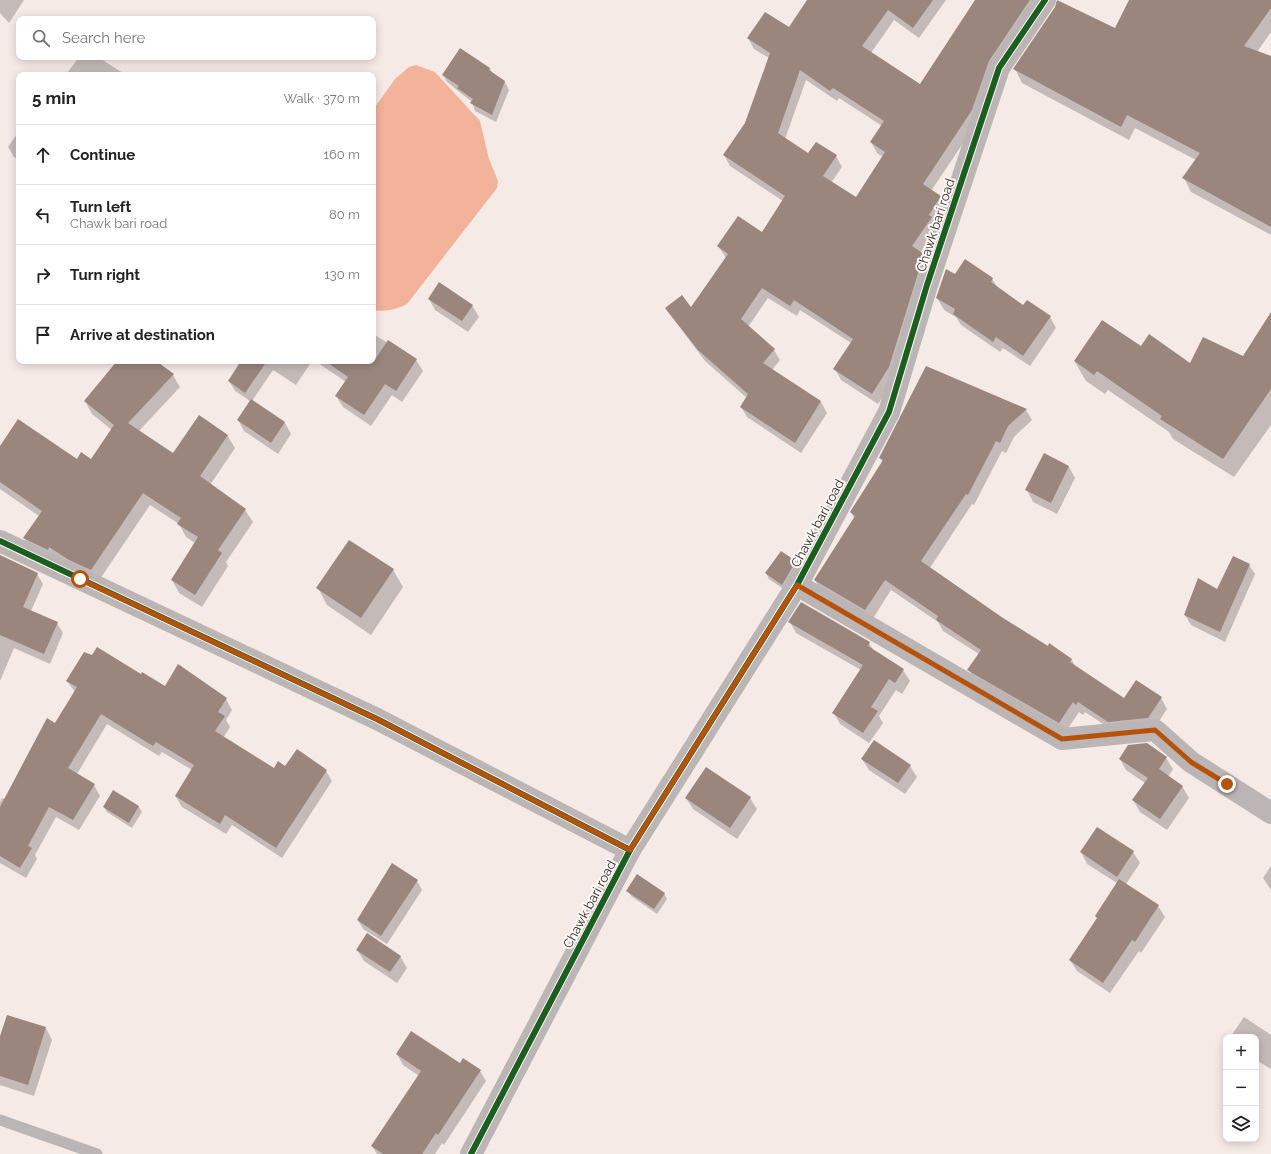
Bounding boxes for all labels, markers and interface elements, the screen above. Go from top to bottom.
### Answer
search box [16,16,376,60]
icon: search [30,27,52,49]
text: Search here [62,29,145,47]
text: 5 min [32,88,76,108]
text: Walk · 370 m [283,91,360,106]
icon: ahead [32,144,54,166]
text: Continue [70,146,135,164]
text: 160 m [323,147,360,162]
street label: Chawk bari road [913,177,958,274]
text: Turn left [70,198,131,216]
icon: left [32,204,54,226]
text: 80 m [329,207,360,222]
text: Chawk bari road [70,216,167,231]
icon: right [32,264,54,286]
text: Turn right [70,266,140,284]
text: 130 m [324,267,360,282]
icon: arrive [32,324,54,346]
text: Arrive at destination [70,326,215,344]
street label: Chawk bari road [788,477,847,570]
route start [71,570,89,588]
route end [1218,775,1236,793]
street label: Chawk bari road [560,858,619,951]
map controls [1223,1034,1259,1142]
button: + [1223,1034,1259,1070]
button: − [1223,1070,1259,1106]
button: layers [1223,1106,1259,1142]

